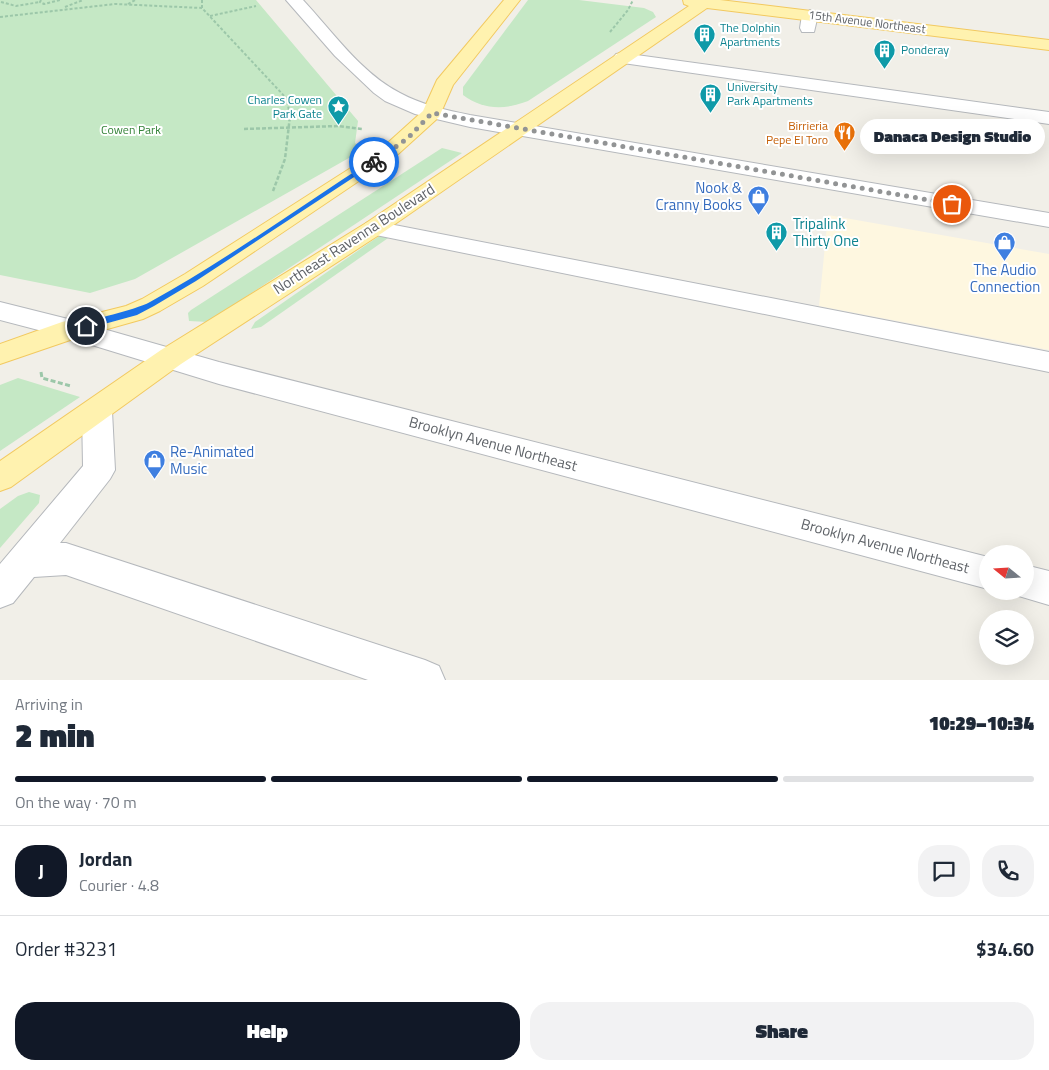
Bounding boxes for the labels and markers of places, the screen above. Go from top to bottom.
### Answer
place label: The Dolphin Apartments [720,18,781,51]
building icon: The Dolphin Apartments [692,23,716,54]
building icon: Ponderay [873,38,897,69]
place label: Ponderay [901,40,949,59]
place label: University Park Apartments [727,77,813,110]
building icon: University Park Apartments [699,82,723,113]
place label: Charles Cowen Park Gate [248,90,322,123]
place icon: Charles Cowen Park Gate [326,95,350,126]
place label: Birrieria Pepe El Toro [766,116,828,149]
callout: Danaca Design Studio [860,119,1044,154]
restaurant icon: Birrieria Pepe El Toro [832,121,856,152]
place label: Nook & Cranny Books [655,176,743,216]
pin [931,183,973,225]
shop icon: Nook & Cranny Books [746,185,770,216]
place label: Tripalink Thirty One [793,212,859,252]
building icon: Tripalink Thirty One [765,221,789,252]
shop icon: The Audio Connection [993,230,1017,261]
place label: The Audio Connection [970,258,1040,298]
pin [65,305,107,347]
place label: Re-Animated Music [170,440,254,480]
shop icon: Re-Animated Music [142,449,166,480]

